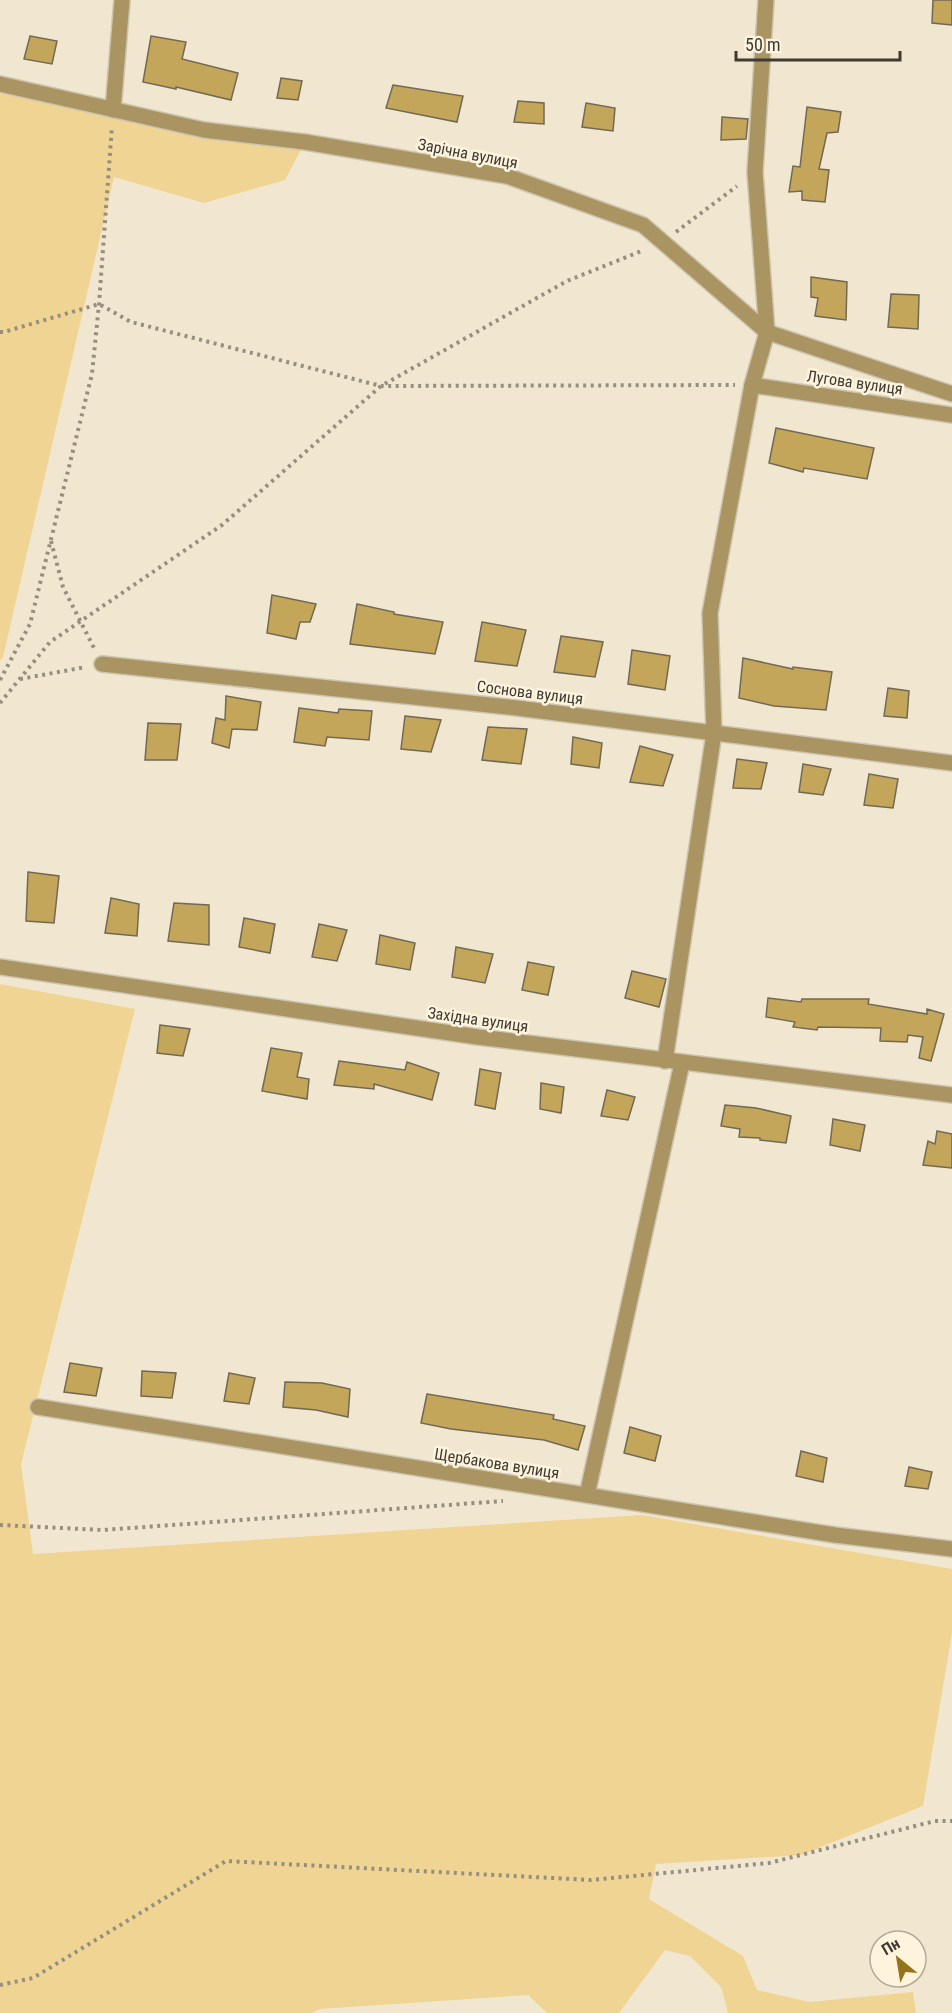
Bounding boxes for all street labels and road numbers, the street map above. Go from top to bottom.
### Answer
street label: Зарічна вулиця [416,134,520,172]
street label: Лугова вулиця [806,366,904,399]
street label: Соснова вулиця [476,677,584,708]
street label: Західна вулиця [426,1003,530,1036]
street label: Щербакова вулиця [433,1444,561,1483]

